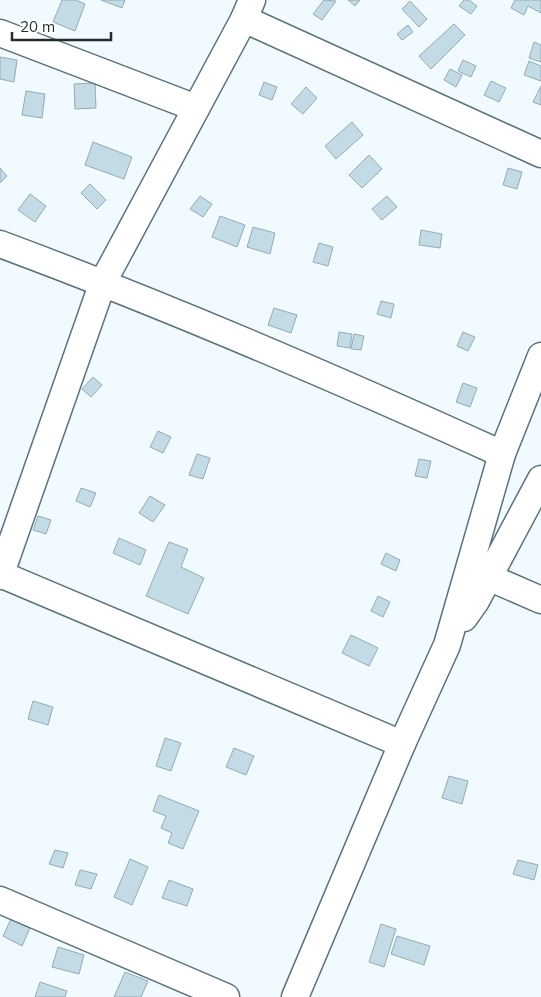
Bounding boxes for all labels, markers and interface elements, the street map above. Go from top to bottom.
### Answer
scale bar [12,10,111,42]
text: 20 m [20,17,55,36]

